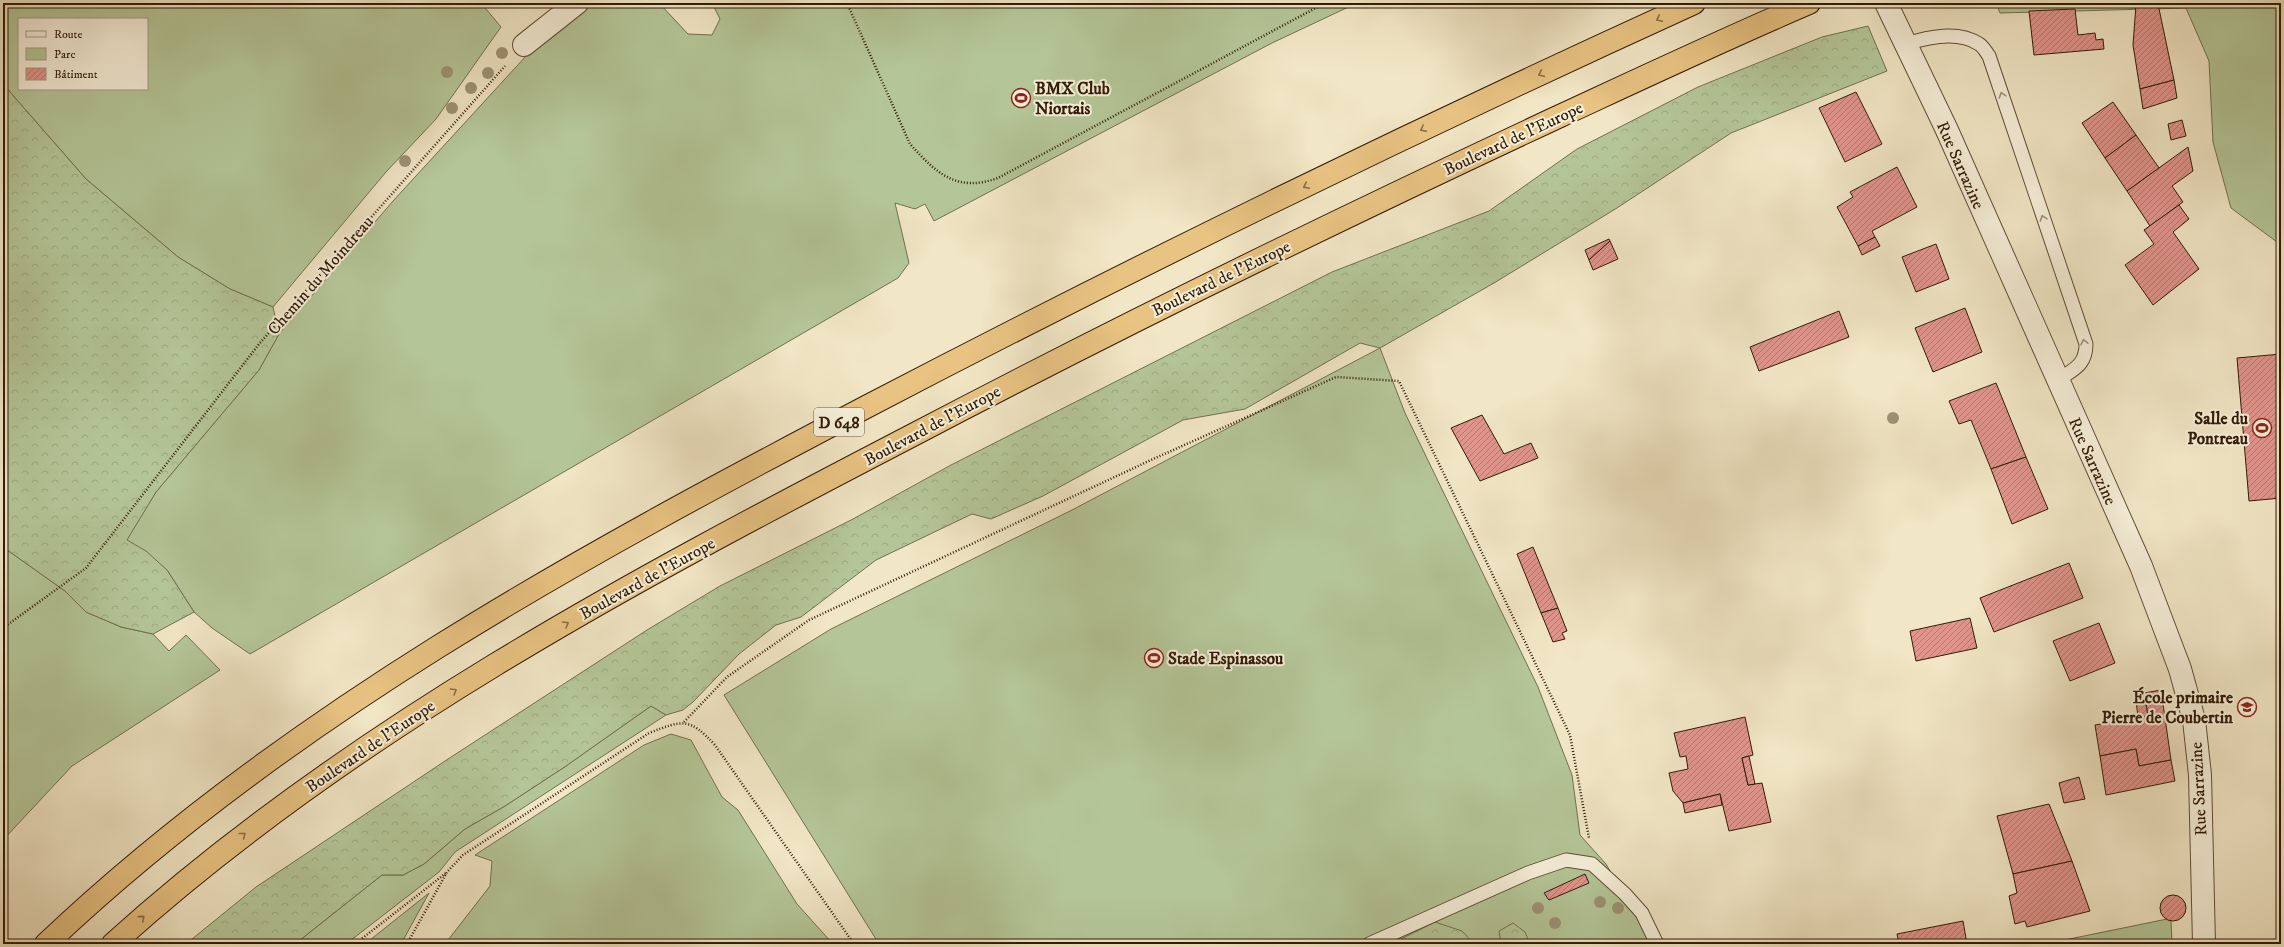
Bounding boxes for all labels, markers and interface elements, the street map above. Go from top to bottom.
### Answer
one-way arrow [1655,14,1663,22]
legend [18,18,148,90]
text: Route [54,27,82,42]
text: Parc [54,47,76,62]
text: Bâtiment [54,67,98,82]
one-way arrow [1537,69,1545,77]
place label: BMX Club Niortais [1035,78,1110,120]
sports icon: BMX Club Niortais [1010,87,1032,109]
one-way arrow [1998,92,2007,99]
street label: Boulevard de l'Europe [1440,97,1587,181]
street label: Rue Sarrazine [1931,118,1989,213]
one-way arrow [1420,124,1427,132]
one-way arrow [1303,181,1310,189]
street label: Chemin du Moindreau [263,211,379,340]
one-way arrow [2040,215,2048,222]
street label: Boulevard de l'Europe [1149,236,1294,322]
one-way arrow [2080,338,2089,345]
street label: Boulevard de l'Europe [860,381,1005,471]
road number: D 648 [814,408,864,436]
place label: Salle du Pontreau [2187,408,2248,450]
street label: Rue Sarrazine [2063,414,2121,509]
sports icon: Salle du Pontreau [2251,417,2273,439]
street label: Boulevard de l'Europe [576,533,719,625]
one-way arrow [561,622,569,629]
sports icon: Stade Espinassou [1143,647,1165,669]
place label: Stade Espinassou [1168,648,1283,670]
place label: École primaire Pierre de Coubertin [2101,686,2233,729]
one-way arrow [450,689,457,696]
street label: Boulevard de l'Europe [302,695,439,798]
school or university icon: École primaire Pierre de Coubertin [2236,696,2258,718]
street label: Rue Sarrazine [2186,742,2212,836]
one-way arrow [238,833,245,840]
one-way arrow [138,915,145,922]

